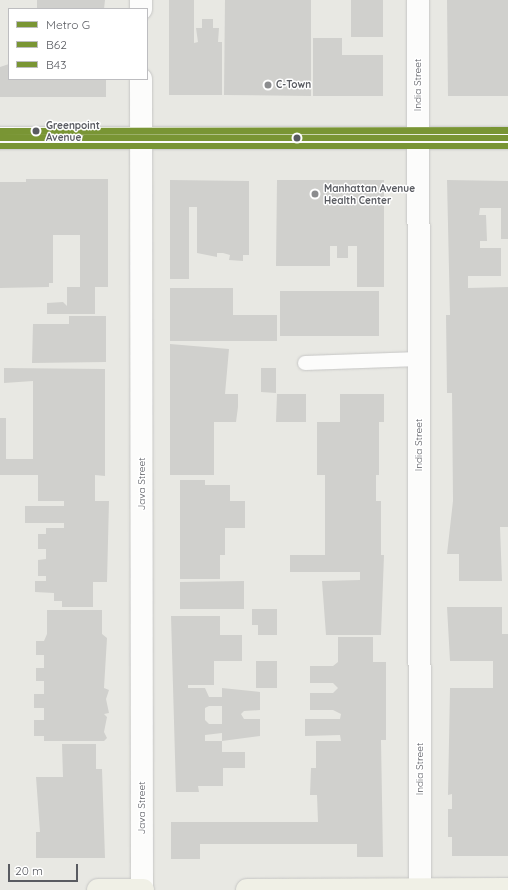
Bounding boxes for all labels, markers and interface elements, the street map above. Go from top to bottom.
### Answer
legend [8,8,148,80]
text: Metro G [46,17,90,32]
text: B62 [46,37,67,52]
text: B43 [46,57,66,72]
street label: India Street [412,59,424,111]
place label: C-Town [276,79,311,91]
marker: C-Town [263,80,273,90]
place label: Greenpoint Avenue [46,119,100,142]
marker: Greenpoint Avenue [29,124,43,138]
unlabelled marker [292,133,302,143]
place label: Manhattan Avenue Health Center [324,182,415,206]
marker: Manhattan Avenue Health Center [309,188,321,200]
street label: India Street [413,419,425,471]
street label: Java Street [136,457,148,511]
street label: India Street [414,743,426,795]
street label: Java Street [136,781,148,835]
scale bar [10,856,80,882]
text: 20 m [15,863,43,878]

